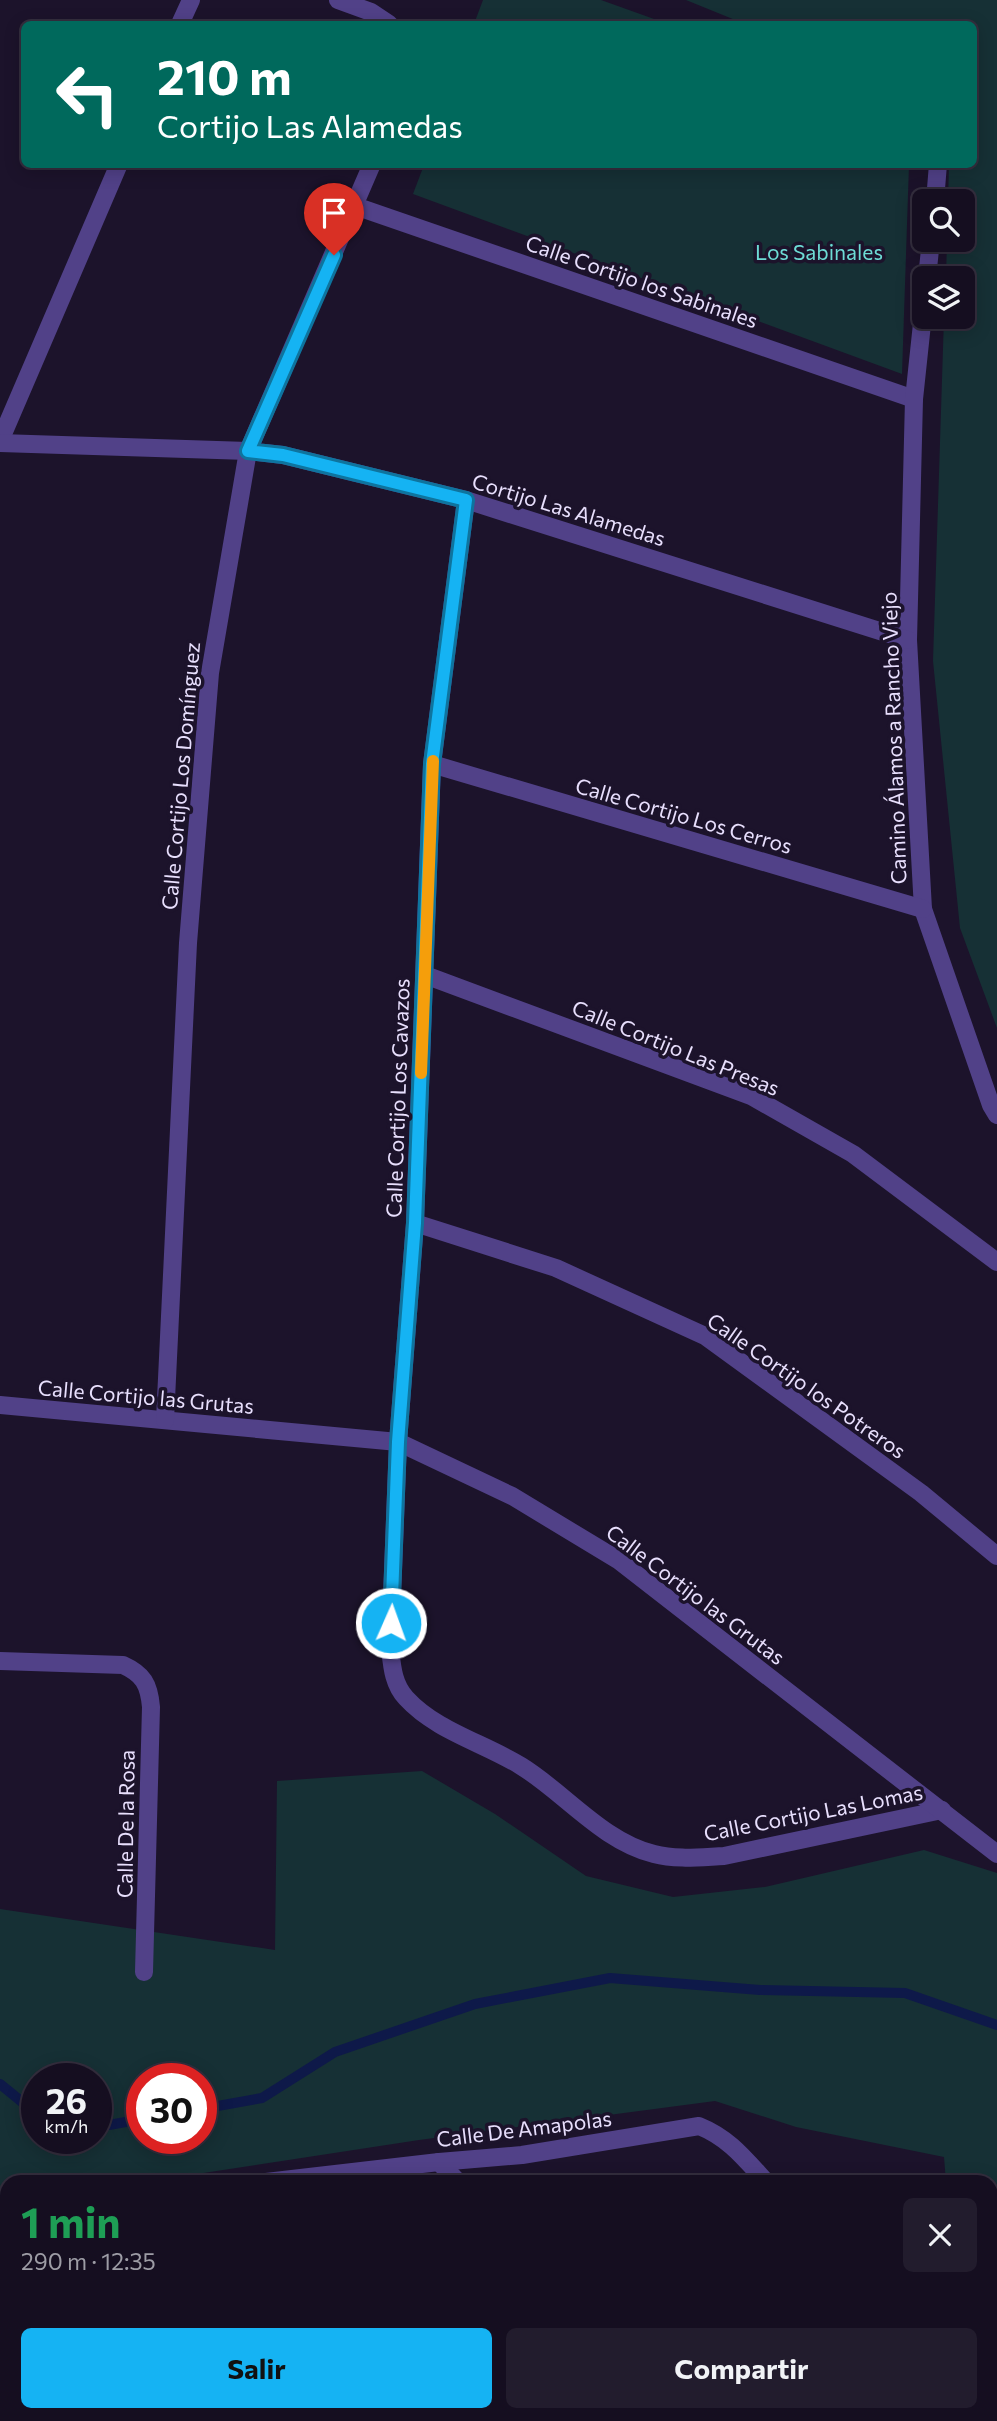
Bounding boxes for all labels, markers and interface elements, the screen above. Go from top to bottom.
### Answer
text: 210 m [157,45,292,105]
icon: left [42,49,133,140]
text: Cortijo Las Alamedas [157,105,463,145]
pin [304,183,364,255]
map controls [912,189,975,329]
button: search [912,189,975,252]
icon: arrive [315,194,353,232]
street label: Calle Cortijo los Sabinales [523,230,761,332]
park label: Los Sabinales [755,239,883,264]
button: layers [912,266,975,329]
street label: Cortijo Las Alamedas [469,468,669,550]
street label: Camino Álamos a Rancho Viejo [875,591,911,885]
street label: Calle Cortijo Los Domínguez [156,641,204,911]
street label: Calle Cortijo Los Cerros [573,772,795,858]
street label: Calle Cortijo Los Cavazos [380,978,414,1218]
street label: Calle Cortijo Las Presas [569,994,783,1100]
street label: Calle Cortijo los Potreros [703,1307,911,1463]
street label: Calle Cortijo las Grutas [37,1374,255,1418]
street label: Calle Cortijo las Grutas [602,1519,790,1669]
position arrow [354,1586,428,1660]
street label: Calle De la Rosa [111,1750,139,1898]
street label: Calle Cortijo Las Lomas [701,1779,925,1845]
speed limit sign: 30 [126,2063,217,2154]
text: 26 [46,2078,87,2121]
street label: Calle De Amapolas [435,2105,613,2151]
text: km/h [45,2115,88,2137]
text: 1 min [21,2195,121,2247]
button: close [903,2198,977,2272]
text: 290 m · 12:35 [21,2247,156,2275]
button: Salir [21,2328,492,2408]
button: Compartir [506,2328,977,2408]

